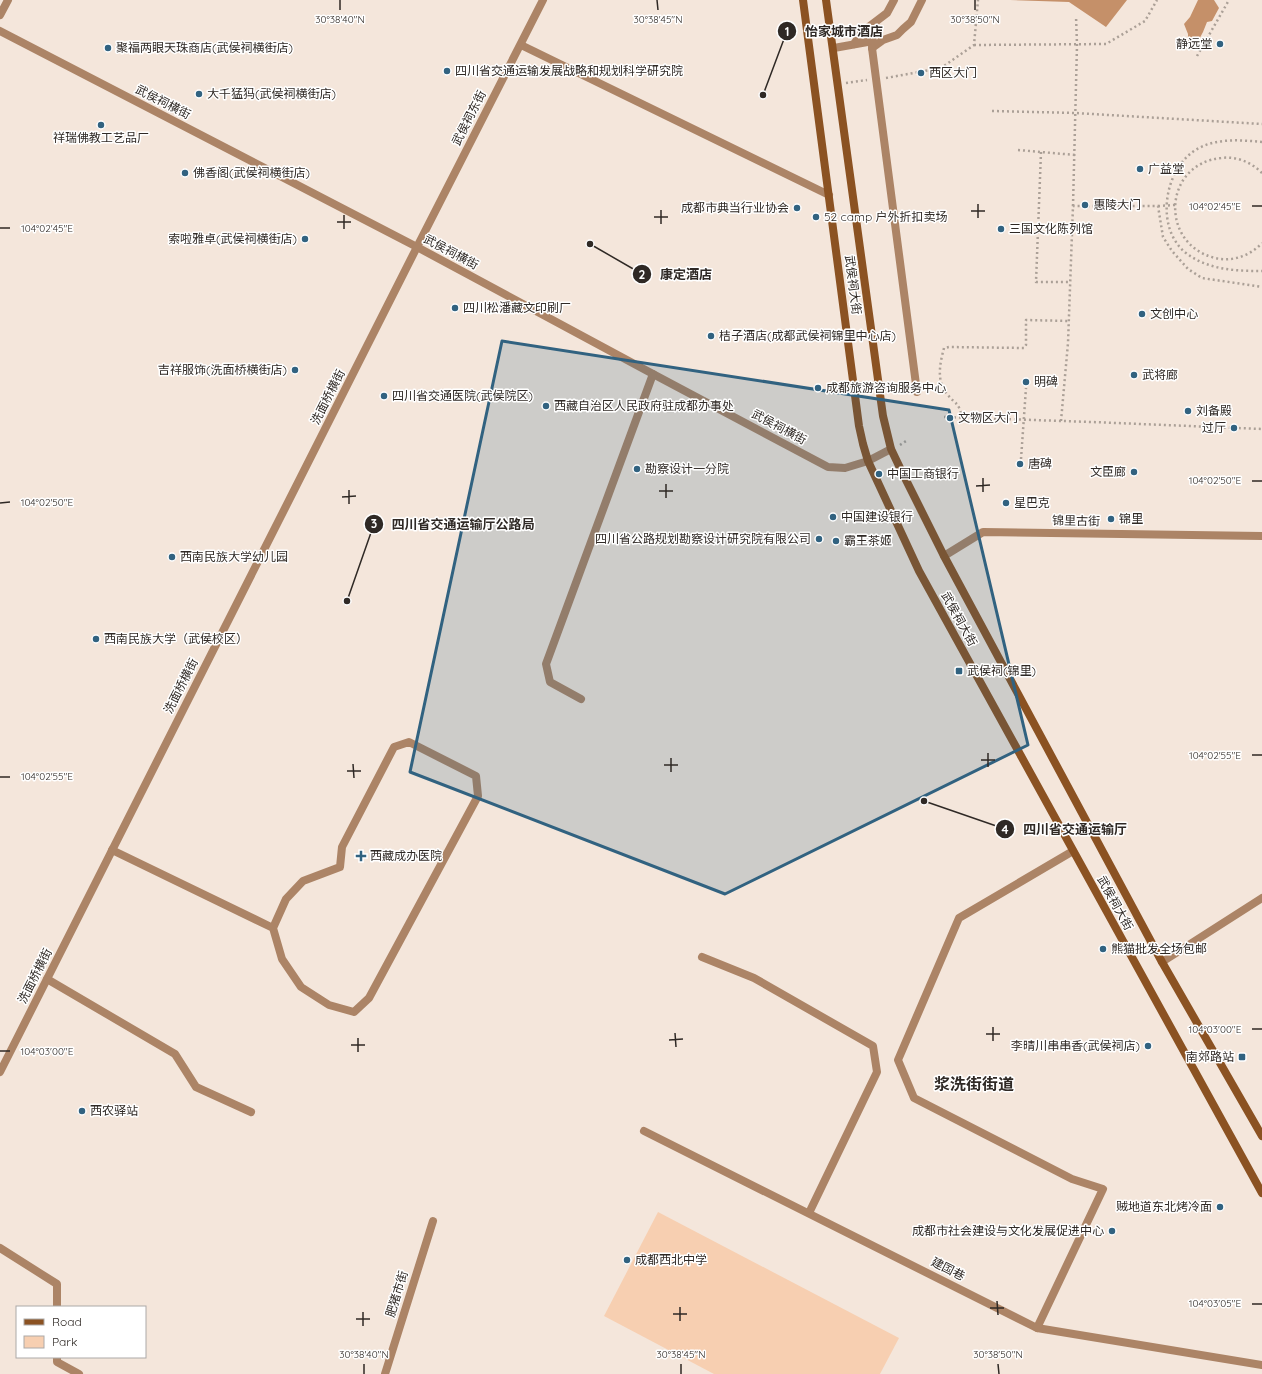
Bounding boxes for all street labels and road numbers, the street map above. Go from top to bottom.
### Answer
street label: 武侯祠横街 [133,81,193,122]
street label: 武侯祠东街 [448,88,489,148]
street label: 武侯祠横街 [421,231,481,272]
street label: 武侯祠大街 [842,254,865,316]
street label: 洗面桥横街 [307,367,348,427]
street label: 武侯祠横街 [749,406,809,447]
street label: 锦里古街 [1052,513,1100,528]
street label: 武侯祠大街 [938,589,981,649]
street label: 洗面桥横街 [160,656,201,716]
street label: 武侯祠大街 [1094,873,1137,933]
street label: 洗面桥横街 [14,946,55,1006]
street label: 建国巷 [929,1254,968,1283]
street label: 肥猪市街 [382,1269,411,1319]

